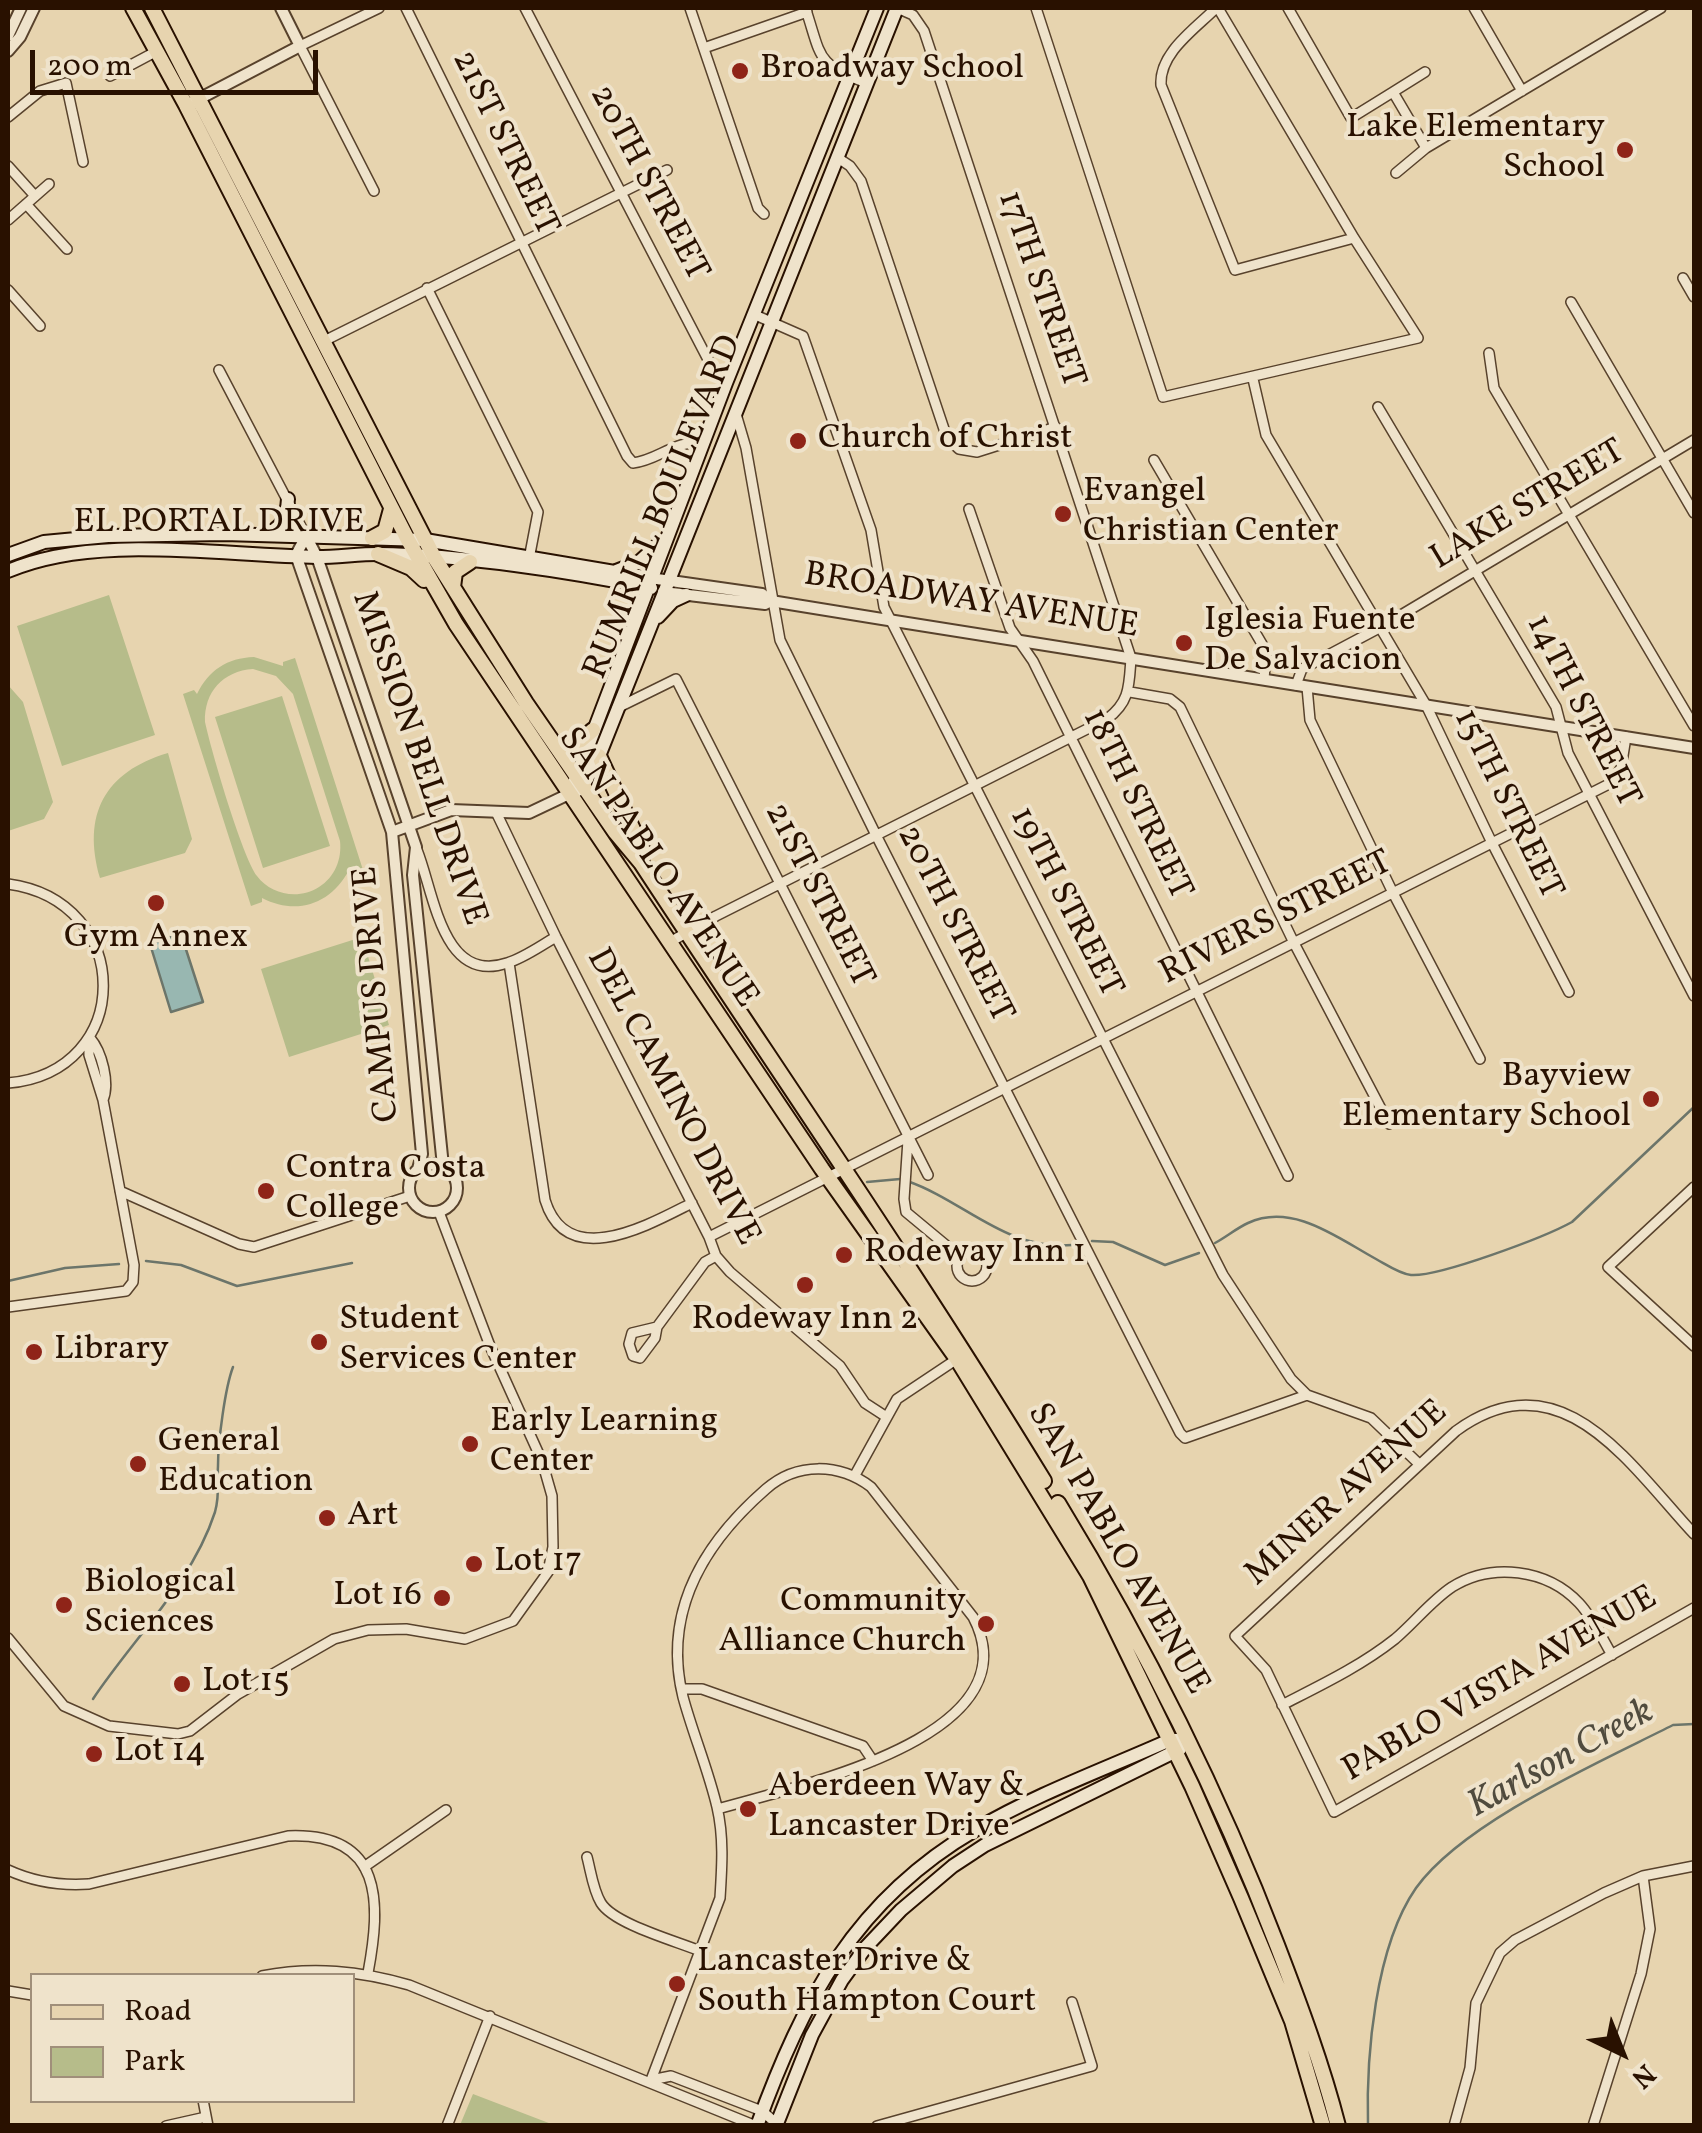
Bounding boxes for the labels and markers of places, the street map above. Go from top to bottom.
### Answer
place label: Broadway School [760,50,1024,92]
marker: Broadway School [729,60,751,82]
place label: Lake Elementary School [1346,109,1605,191]
marker: Lake Elementary School [1614,139,1636,161]
place label: Church of Christ [818,420,1073,462]
marker: Church of Christ [787,430,809,452]
place label: Evangel Christian Center [1083,473,1339,555]
marker: Evangel Christian Center [1052,503,1074,525]
place label: Iglesia Fuente De Salvacion [1204,602,1416,684]
marker: Iglesia Fuente De Salvacion [1173,632,1195,654]
marker: Gym Annex [145,892,167,914]
place label: Gym Annex [64,919,248,961]
place label: Bayview Elementary School [1342,1058,1631,1140]
marker: Bayview Elementary School [1640,1088,1662,1110]
place label: Contra Costa College [286,1150,486,1232]
marker: Contra Costa College [255,1180,277,1202]
place label: Rodeway Inn 1 [864,1234,1086,1276]
marker: Rodeway Inn 1 [833,1244,855,1266]
marker: Rodeway Inn 2 [794,1274,816,1296]
place label: Student Services Center [339,1301,576,1383]
place label: Rodeway Inn 2 [691,1301,919,1343]
place label: Library [54,1331,169,1373]
marker: Student Services Center [308,1331,330,1353]
marker: Library [23,1341,45,1363]
place label: Early Learning Center [490,1403,718,1485]
place label: General Education [158,1423,313,1505]
marker: Early Learning Center [459,1433,481,1455]
marker: General Education [127,1453,149,1475]
place label: Art [347,1497,399,1539]
marker: Art [316,1507,338,1529]
place label: Lot 17 [494,1543,582,1585]
marker: Lot 17 [463,1553,485,1575]
place label: Biological Sciences [84,1564,236,1646]
place label: Lot 16 [333,1577,422,1619]
place label: Community Alliance Church [719,1583,966,1665]
marker: Lot 16 [431,1587,453,1609]
marker: Biological Sciences [53,1594,75,1616]
marker: Community Alliance Church [975,1613,997,1635]
place label: Lot 15 [202,1663,290,1705]
marker: Lot 15 [171,1673,193,1695]
place label: Lot 14 [114,1733,206,1775]
marker: Lot 14 [83,1743,105,1765]
place label: Aberdeen Way & Lancaster Drive [768,1768,1025,1850]
marker: Aberdeen Way & Lancaster Drive [737,1798,759,1820]
place label: Lancaster Drive & South Hampton Court [697,1943,1036,2025]
marker: Lancaster Drive & South Hampton Court [666,1973,688,1995]

